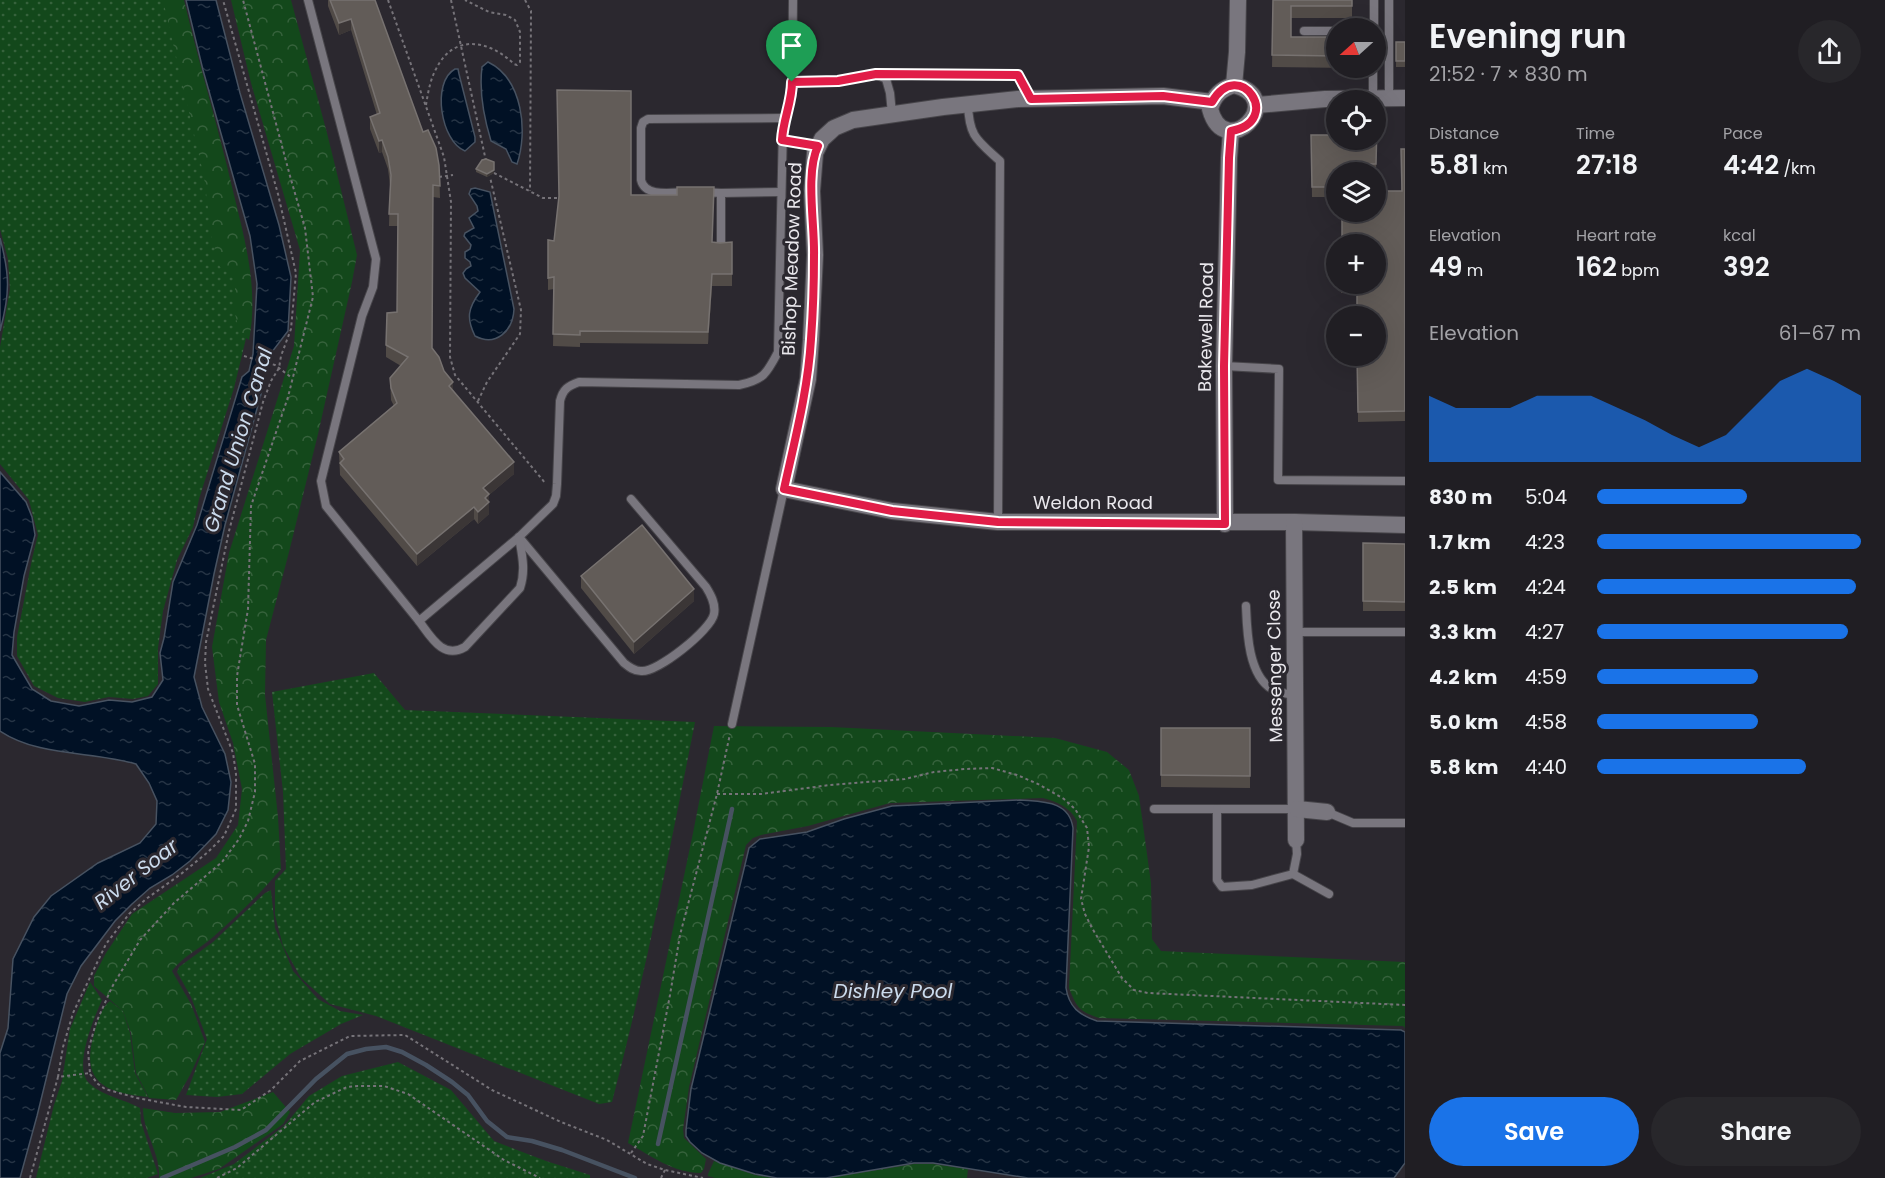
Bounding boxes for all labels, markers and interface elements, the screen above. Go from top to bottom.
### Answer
text: Evening run [1429,13,1627,60]
north arrow [1326,18,1386,78]
map controls [1326,18,1386,366]
pin [766,20,817,82]
button: share [1798,20,1861,83]
icon: arrive [775,29,808,62]
text: 21:52 · 7 × 830 m [1429,60,1588,88]
button: locate [1326,90,1386,150]
text: Distance [1429,122,1499,145]
text: Time [1576,122,1615,145]
text: Pace [1723,122,1763,145]
text: 5.81 [1429,147,1479,183]
text: 27:18 [1576,147,1638,183]
text: 4:42 [1723,147,1779,183]
text: km [1479,157,1508,180]
text: /km [1779,157,1816,180]
street label: Bishop Meadow Road [776,162,807,356]
button: layers [1326,162,1386,222]
text: Elevation [1429,224,1501,247]
text: Heart rate [1576,224,1656,247]
text: kcal [1723,224,1756,247]
button: + [1326,234,1386,294]
text: 49 [1429,249,1462,285]
text: 162 [1576,249,1617,285]
text: 392 [1723,249,1770,285]
text: m [1462,259,1483,282]
text: bpm [1617,259,1659,282]
street label: Bakewell Road [1192,262,1219,392]
button: − [1326,306,1386,366]
text: Elevation [1429,319,1519,347]
text: 61–67 m [1779,319,1861,347]
water label: Grand Union Canal [197,344,279,536]
text: 830 m [1429,483,1493,511]
text: 5:04 [1525,483,1567,511]
street label: Weldon Road [1033,490,1153,515]
text: 1.7 km [1429,528,1491,556]
text: 4:23 [1525,528,1565,556]
text: 2.5 km [1429,573,1497,601]
text: 4:24 [1525,573,1566,601]
street label: Messenger Close [1261,589,1288,743]
text: 3.3 km [1429,618,1497,646]
text: 4:27 [1525,618,1564,646]
text: 4.2 km [1429,663,1497,691]
text: 4:59 [1525,663,1567,691]
text: 5.0 km [1429,708,1498,736]
text: 4:58 [1525,708,1567,736]
text: 5.8 km [1429,753,1498,781]
text: 4:40 [1525,753,1567,781]
water label: River Soar [88,832,184,916]
water label: Dishley Pool [834,977,953,1005]
button: Save [1429,1097,1639,1166]
button: Share [1651,1097,1861,1166]

